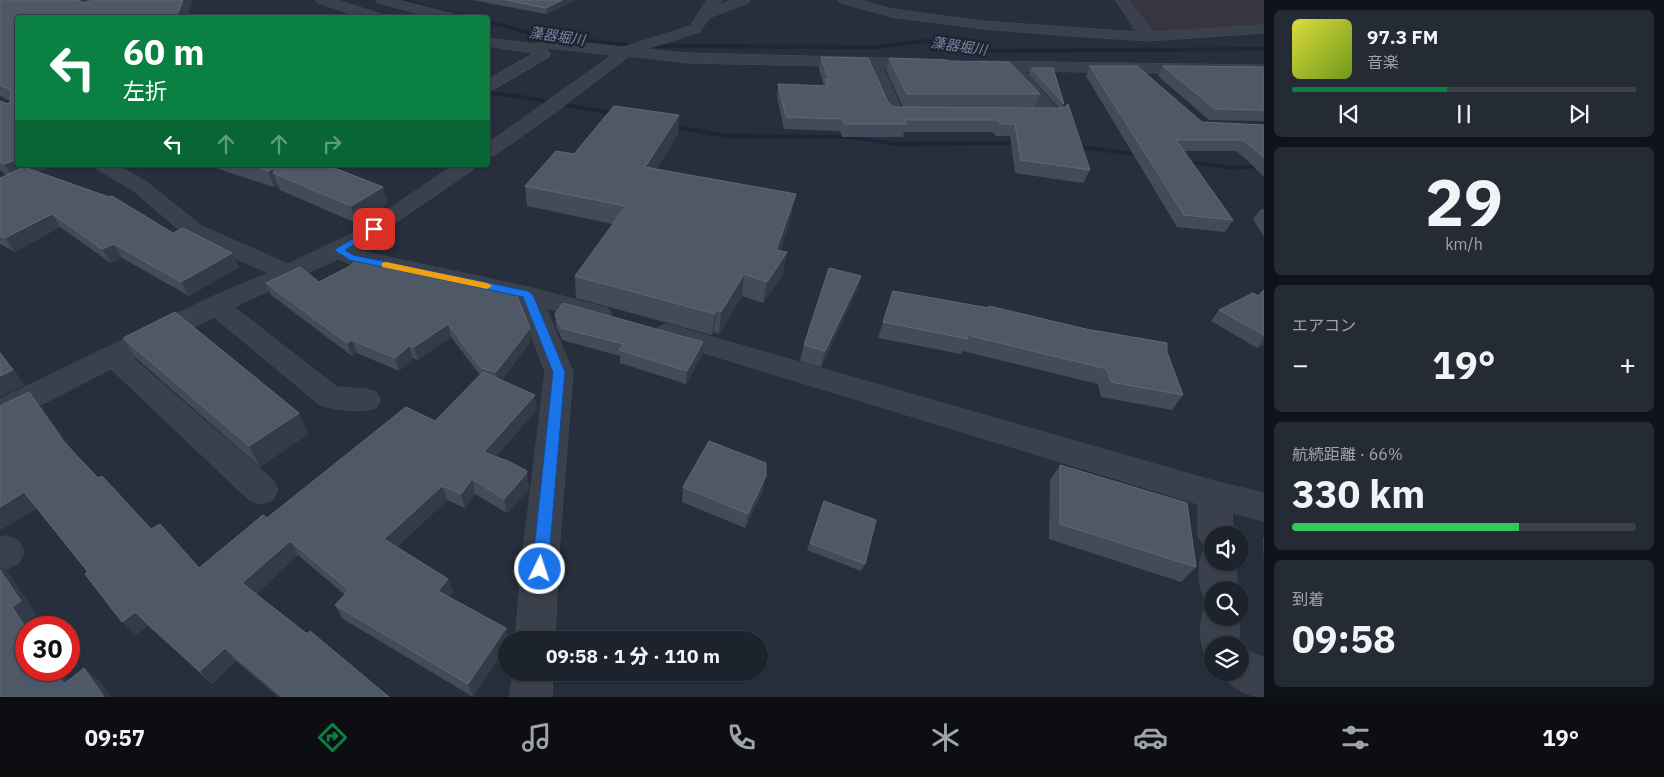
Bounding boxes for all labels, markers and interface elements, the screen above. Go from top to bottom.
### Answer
water label: 藻器堀川 [528,23,588,49]
text: 97.3 FM [1367,25,1438,49]
text: 60 m [123,29,205,75]
water label: 藻器堀川 [930,33,990,59]
icon: left [40,35,105,100]
text: 音楽 [1367,52,1399,72]
text: 左折 [123,76,167,105]
icon: previous [1335,100,1363,128]
icon: pause [1450,100,1478,128]
icon: next [1565,100,1593,128]
icon: left [159,130,187,158]
icon: ahead [212,130,240,158]
icon: ahead [265,130,293,158]
icon: right [318,130,346,158]
text: 29 [1425,159,1503,244]
pin [353,208,395,250]
icon: arrive [360,215,388,243]
text: km/h [1445,234,1483,254]
text: エアコン [1292,315,1356,335]
text: 19° [1432,340,1496,389]
text: − [1292,346,1309,383]
text: + [1619,346,1636,383]
text: 航続距離 · 66% [1292,444,1403,464]
text: 330 km [1292,469,1425,518]
map controls [1204,526,1249,681]
button: sound [1204,526,1249,571]
position arrow [513,542,565,594]
button: search [1204,581,1249,626]
text: 到着 [1292,589,1324,609]
text: 09:58 [1292,614,1396,663]
speed limit sign: 30 [15,616,80,681]
button: layers [1204,636,1249,681]
text: 09:58 · 1 分 · 110 m [546,644,720,668]
icon: directions [315,720,350,755]
icon: music [519,720,554,755]
icon: phone [724,720,759,755]
icon: climate [928,720,963,755]
icon: car [1133,720,1168,755]
icon: filters [1338,720,1373,755]
text: 09:57 [85,723,145,752]
text: 19° [1542,723,1579,752]

